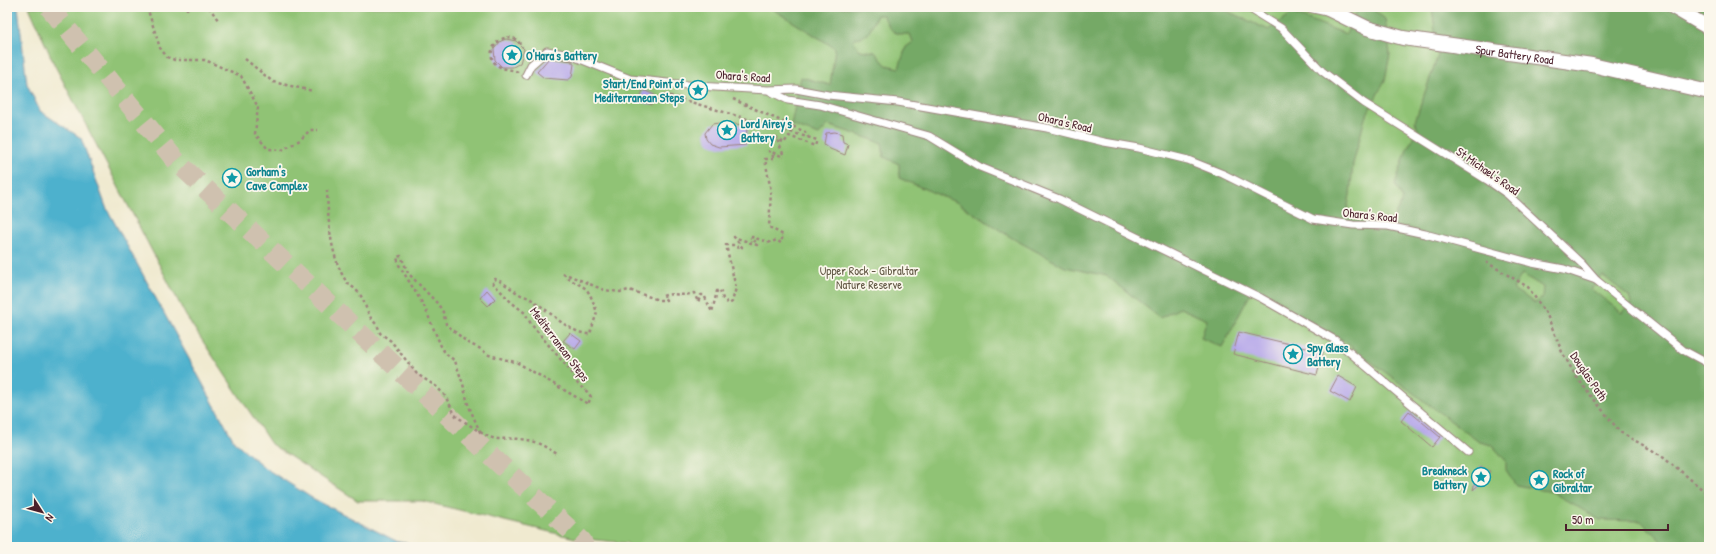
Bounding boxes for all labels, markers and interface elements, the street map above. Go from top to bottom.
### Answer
street label: Spur Battery Road [1474,40,1555,68]
place icon: O'Hara's Battery [501,44,523,66]
place label: O'Hara's Battery [526,47,597,65]
street label: Ohara's Road [715,66,771,86]
place label: Start/End Point of Mediterranean Steps [595,75,685,107]
place icon: Start/End Point of Mediterranean Steps [687,79,709,101]
street label: Ohara's Road [1036,108,1094,137]
place label: Lord Airey's Battery [741,115,792,147]
place icon: Lord Airey's Battery [716,119,738,141]
street label: St Michael's Road [1453,143,1523,199]
place label: Gorham's Cave Complex [246,163,308,195]
place icon: Gorham's Cave Complex [221,167,243,189]
street label: Ohara's Road [1342,204,1398,226]
park label: Upper Rock - Gibraltar Nature Reserve [820,262,919,293]
street label: Mediterranean Steps [526,303,594,385]
place label: Spy Glass Battery [1307,339,1349,371]
place icon: Spy Glass Battery [1282,343,1304,365]
street label: Douglas Path [1566,348,1612,404]
place label: Breakneck Battery [1422,462,1467,494]
place label: Rock of Gibraltar [1553,465,1593,496]
place icon: Breakneck Battery [1470,466,1492,488]
place icon: Rock of Gibraltar [1528,469,1550,491]
north arrow [22,492,62,532]
scale bar [1566,506,1668,532]
text: N [43,511,57,524]
text: 50 m [1572,511,1593,528]

